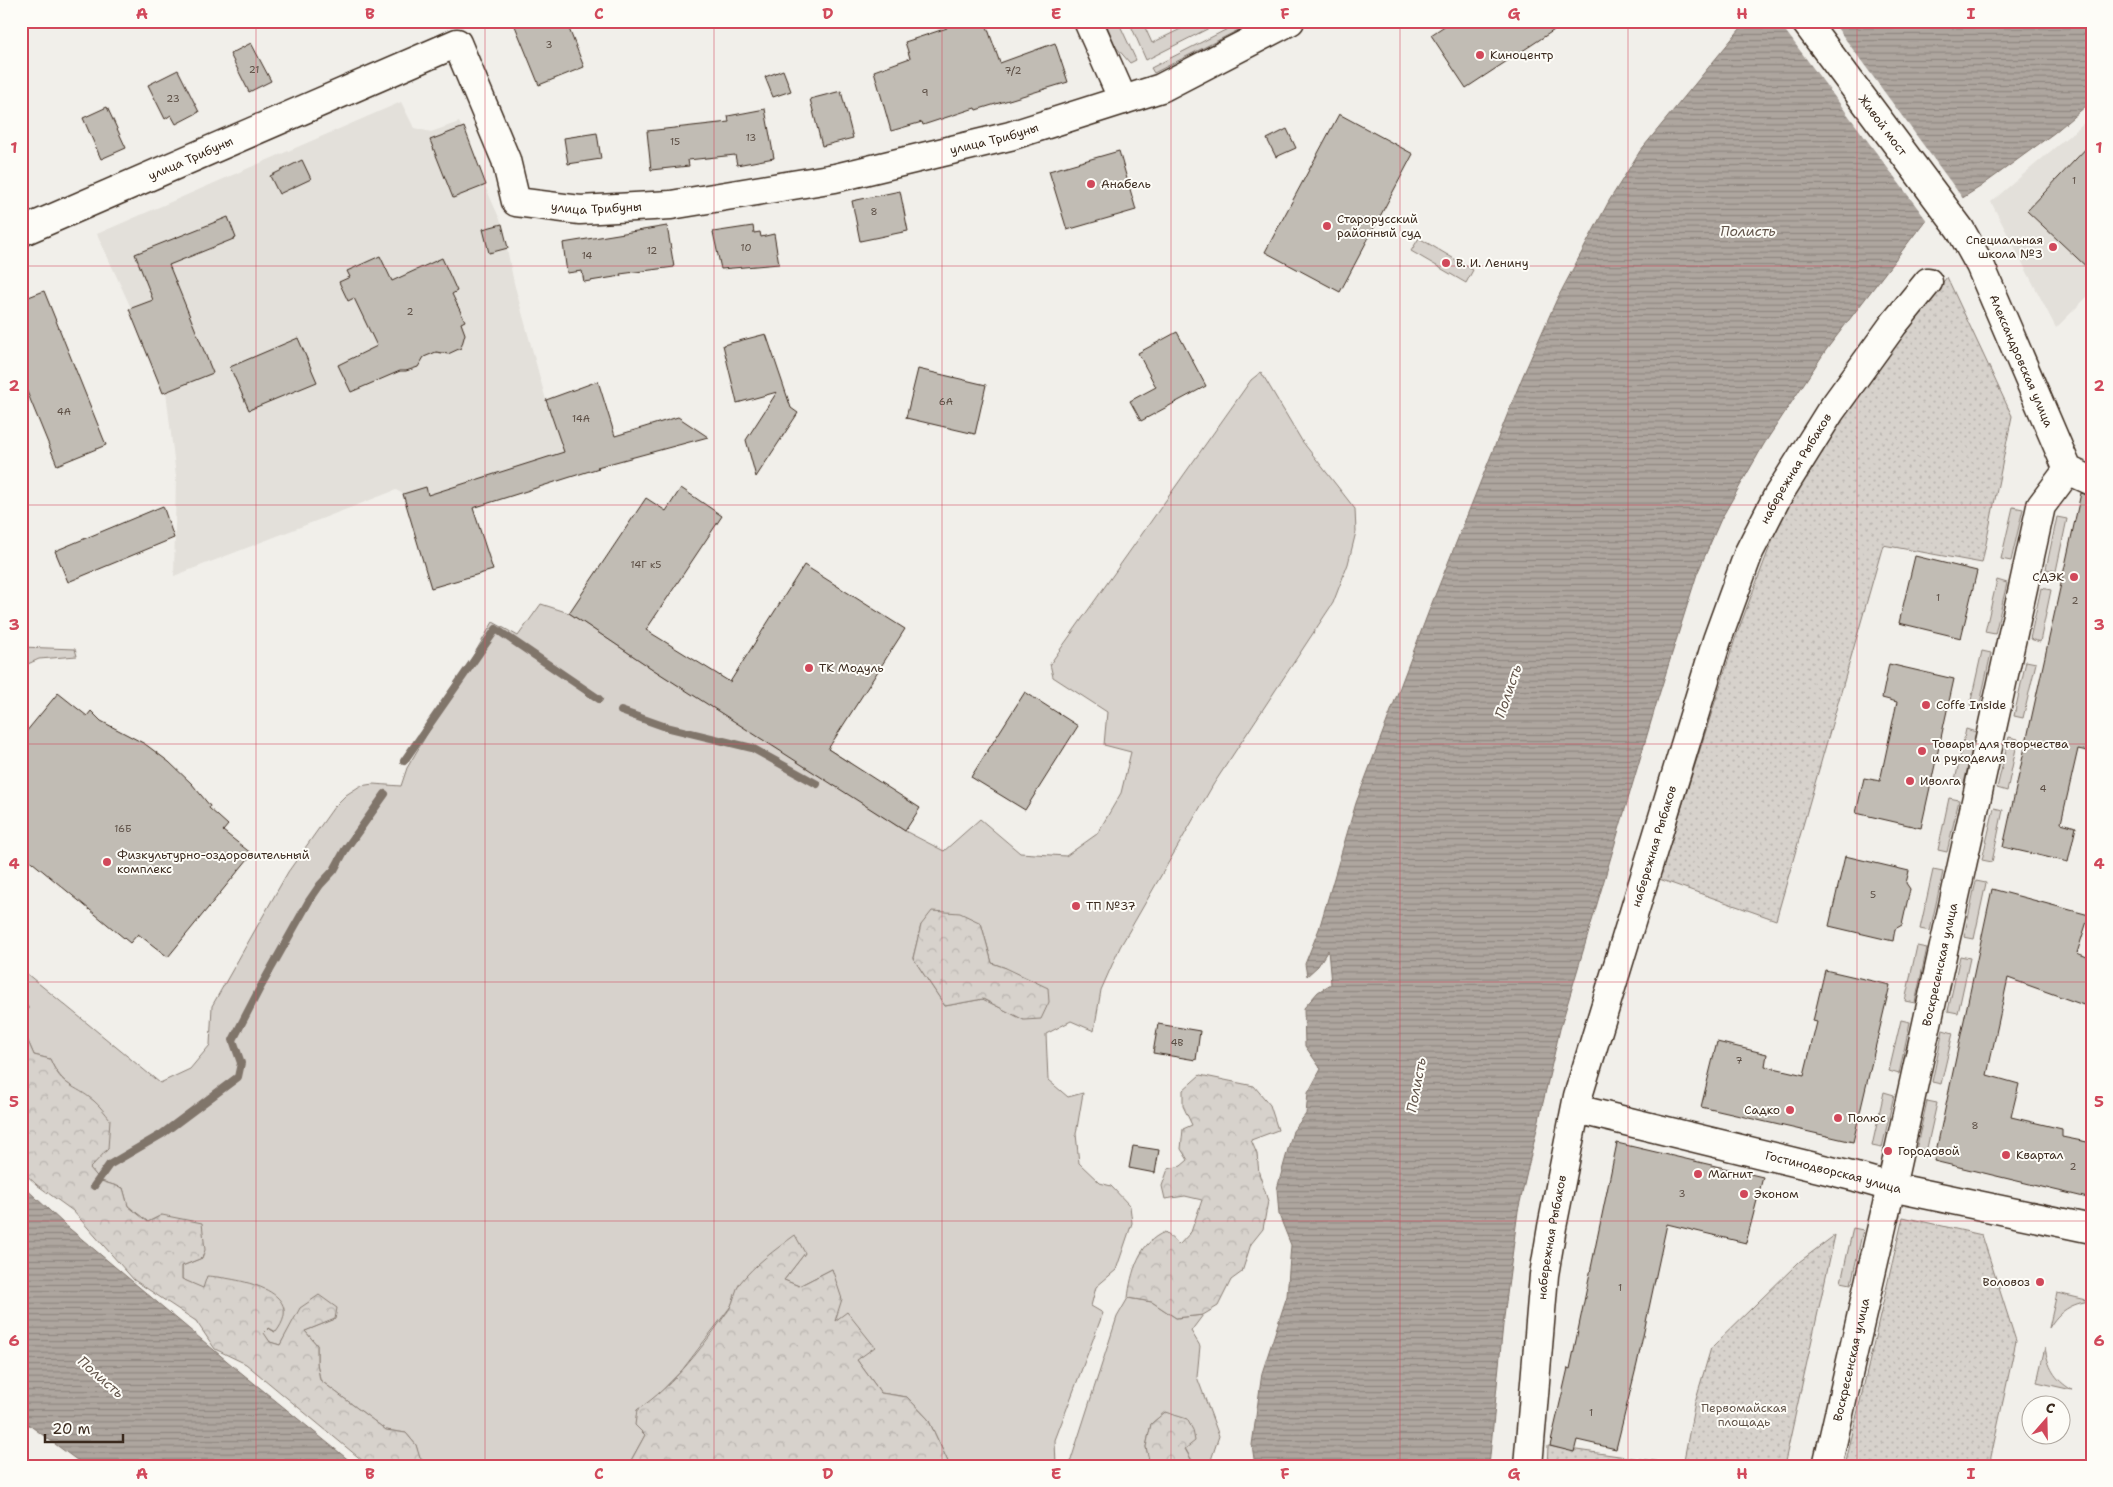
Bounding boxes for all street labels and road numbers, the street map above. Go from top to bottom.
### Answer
street label: Живой мост [1855,92,1911,160]
street label: улица Трибуны [948,119,1040,158]
street label: улица Трибуны [146,133,236,184]
street label: улица Трибуны [550,198,642,218]
street label: Александровская улица [1986,292,2057,430]
street label: набережная Рыбаков [1757,410,1835,527]
street label: набережная Рыбаков [1628,784,1680,909]
street label: Воскресенская улица [1919,901,1961,1028]
street label: Гостинодворская улица [1764,1147,1903,1197]
street label: набережная Рыбаков [1534,1174,1570,1300]
street label: Воскресенская улица [1829,1296,1873,1423]

